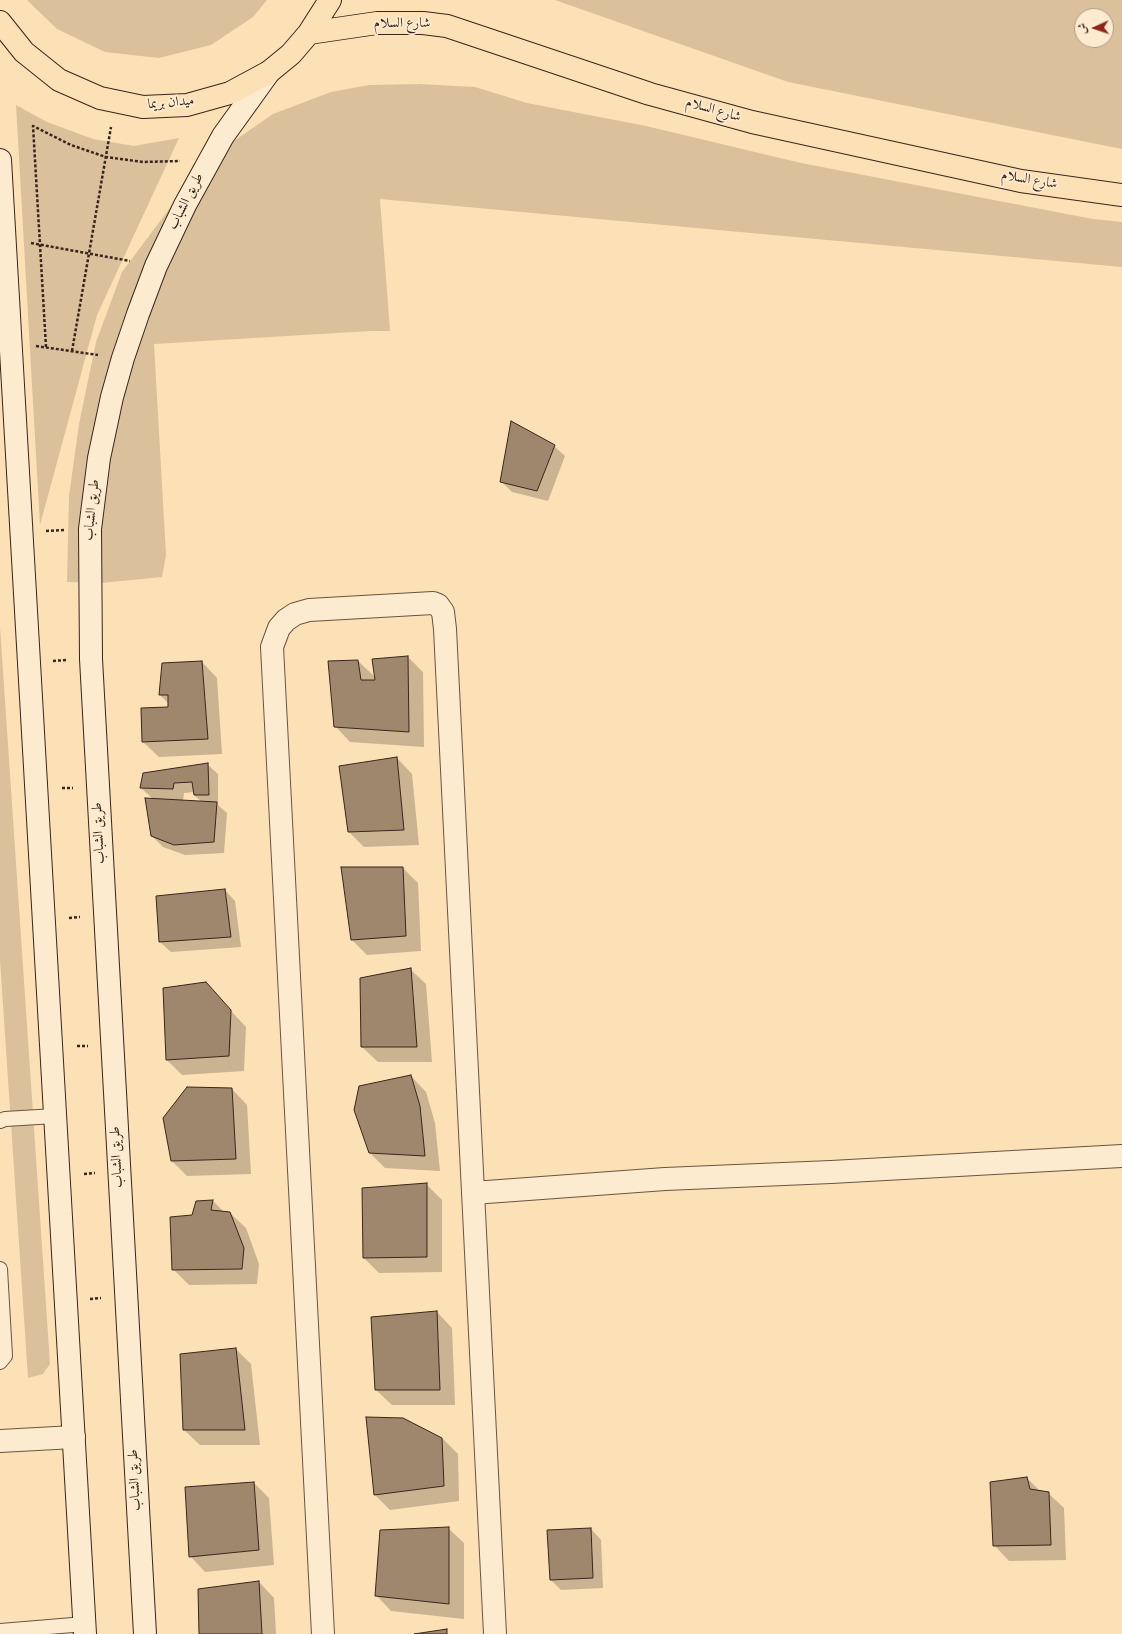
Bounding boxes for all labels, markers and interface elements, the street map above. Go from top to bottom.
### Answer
north arrow [1074,8,1114,48]
street label: شارع السلام [374,17,430,33]
text: ش [1075,23,1091,34]
street label: ميدان بريما [147,94,195,114]
street label: شارع السلام [683,95,743,127]
street label: شارع السلام [1000,168,1058,194]
street label: طريق الشباب [166,171,208,233]
street label: طريق الشباب [81,478,105,542]
street label: طريق الشباب [90,802,110,864]
street label: طريق الشباب [108,1126,128,1188]
street label: طريق الشباب [126,1449,146,1511]

